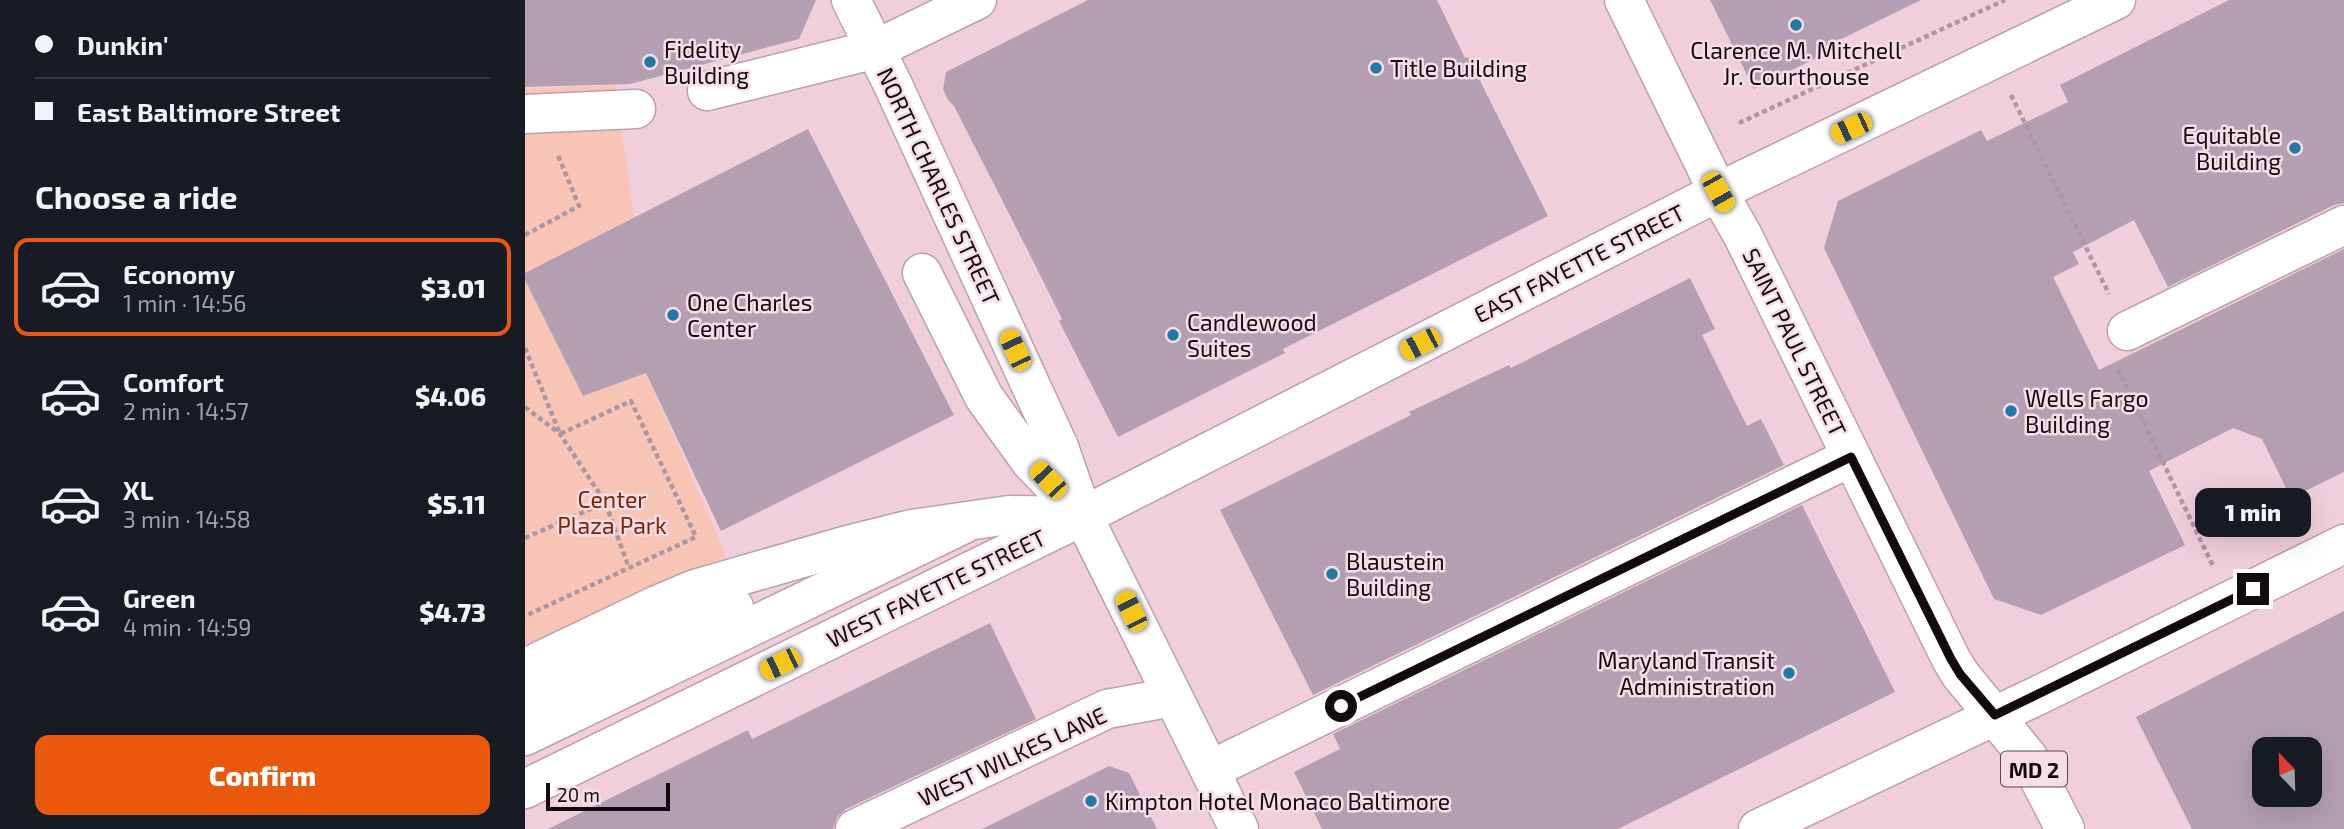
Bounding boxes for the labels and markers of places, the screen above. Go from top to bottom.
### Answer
marker: Clarence M. Mitchell Jr. Courthouse [1788,17,1804,33]
place label: Fidelity Building [664,35,749,89]
place label: Clarence M. Mitchell Jr. Courthouse [1690,36,1902,90]
marker: Fidelity Building [642,54,658,70]
place label: Title Building [1390,54,1527,82]
marker: Title Building [1368,60,1384,76]
place label: Equitable Building [2183,121,2281,175]
marker: Equitable Building [2287,140,2303,156]
place label: One Charles Center [687,288,812,342]
marker: One Charles Center [665,307,681,323]
place label: Candlewood Suites [1187,308,1317,362]
marker: Candlewood Suites [1165,327,1181,343]
place label: Wells Fargo Building [2025,384,2149,438]
marker: Wells Fargo Building [2003,403,2019,419]
place label: Blaustein Building [1346,547,1445,601]
marker: Blaustein Building [1324,566,1340,582]
place label: Maryland Transit Administration [1598,646,1775,700]
marker: Maryland Transit Administration [1781,665,1797,681]
place label: Kimpton Hotel Monaco Baltimore [1105,787,1450,815]
marker: Kimpton Hotel Monaco Baltimore [1083,793,1099,809]

